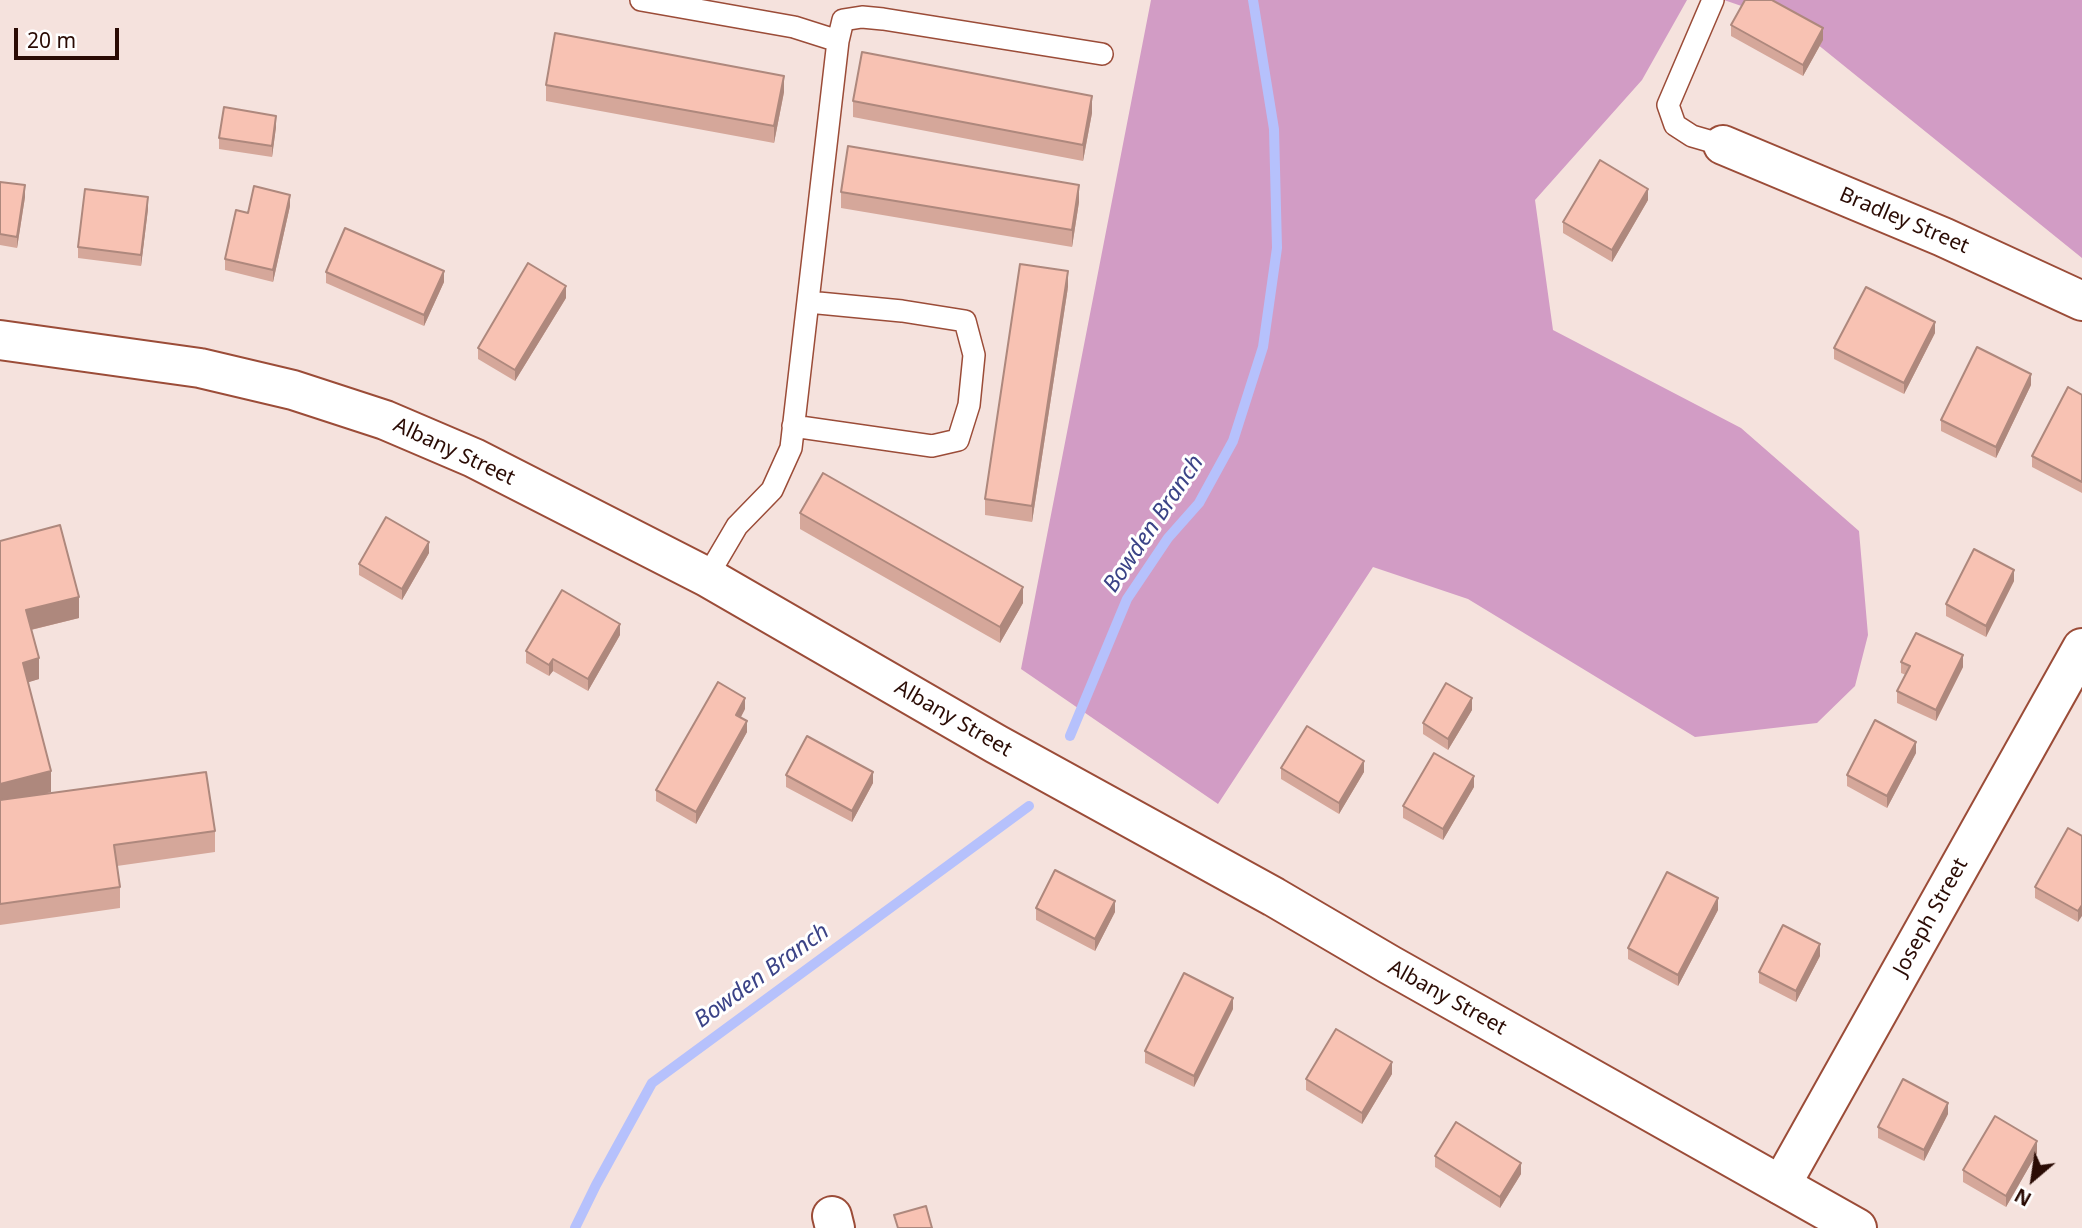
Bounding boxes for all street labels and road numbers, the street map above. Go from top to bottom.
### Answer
street label: Bradley Street [1835,182,1973,260]
street label: Albany Street [389,413,519,491]
street label: Albany Street [890,675,1016,763]
street label: Joseph Street [1888,854,1974,980]
street label: Albany Street [1383,955,1511,1041]

